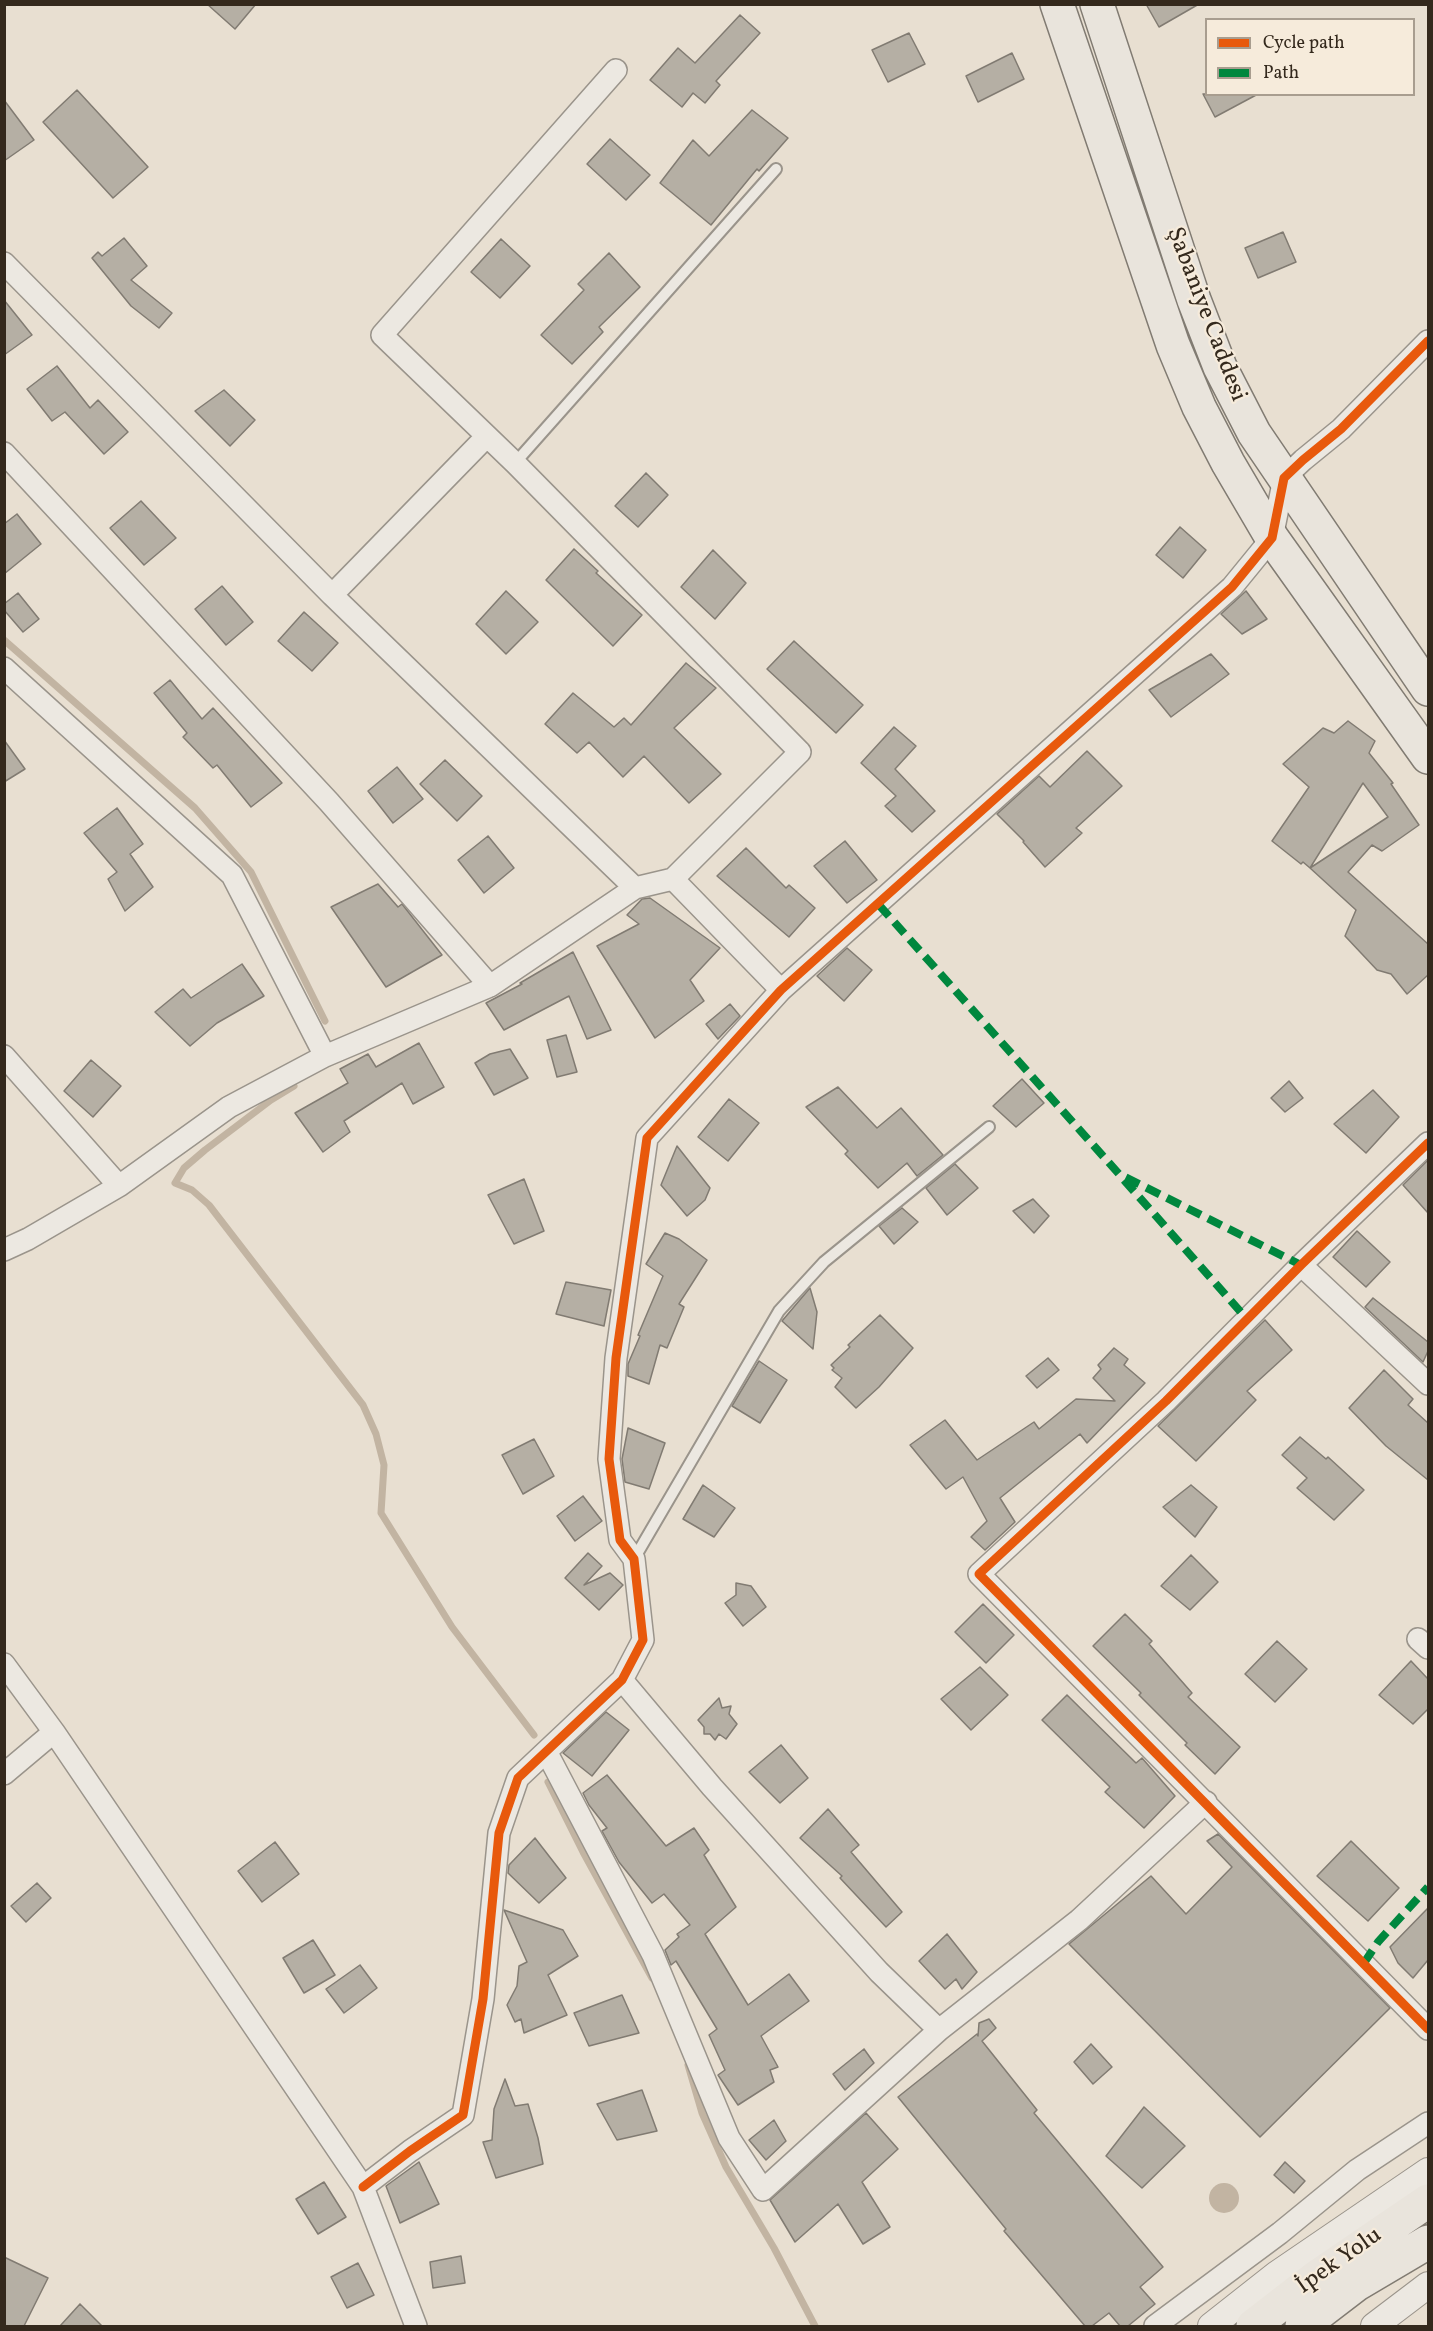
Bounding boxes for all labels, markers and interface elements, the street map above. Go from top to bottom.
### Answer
legend [1205,18,1415,96]
text: Cycle path [1263,31,1345,56]
text: Path [1263,61,1299,86]
street label: Şabaniye Caddesi [1159,224,1251,406]
street label: İpek Yolu [1292,2222,1388,2302]

